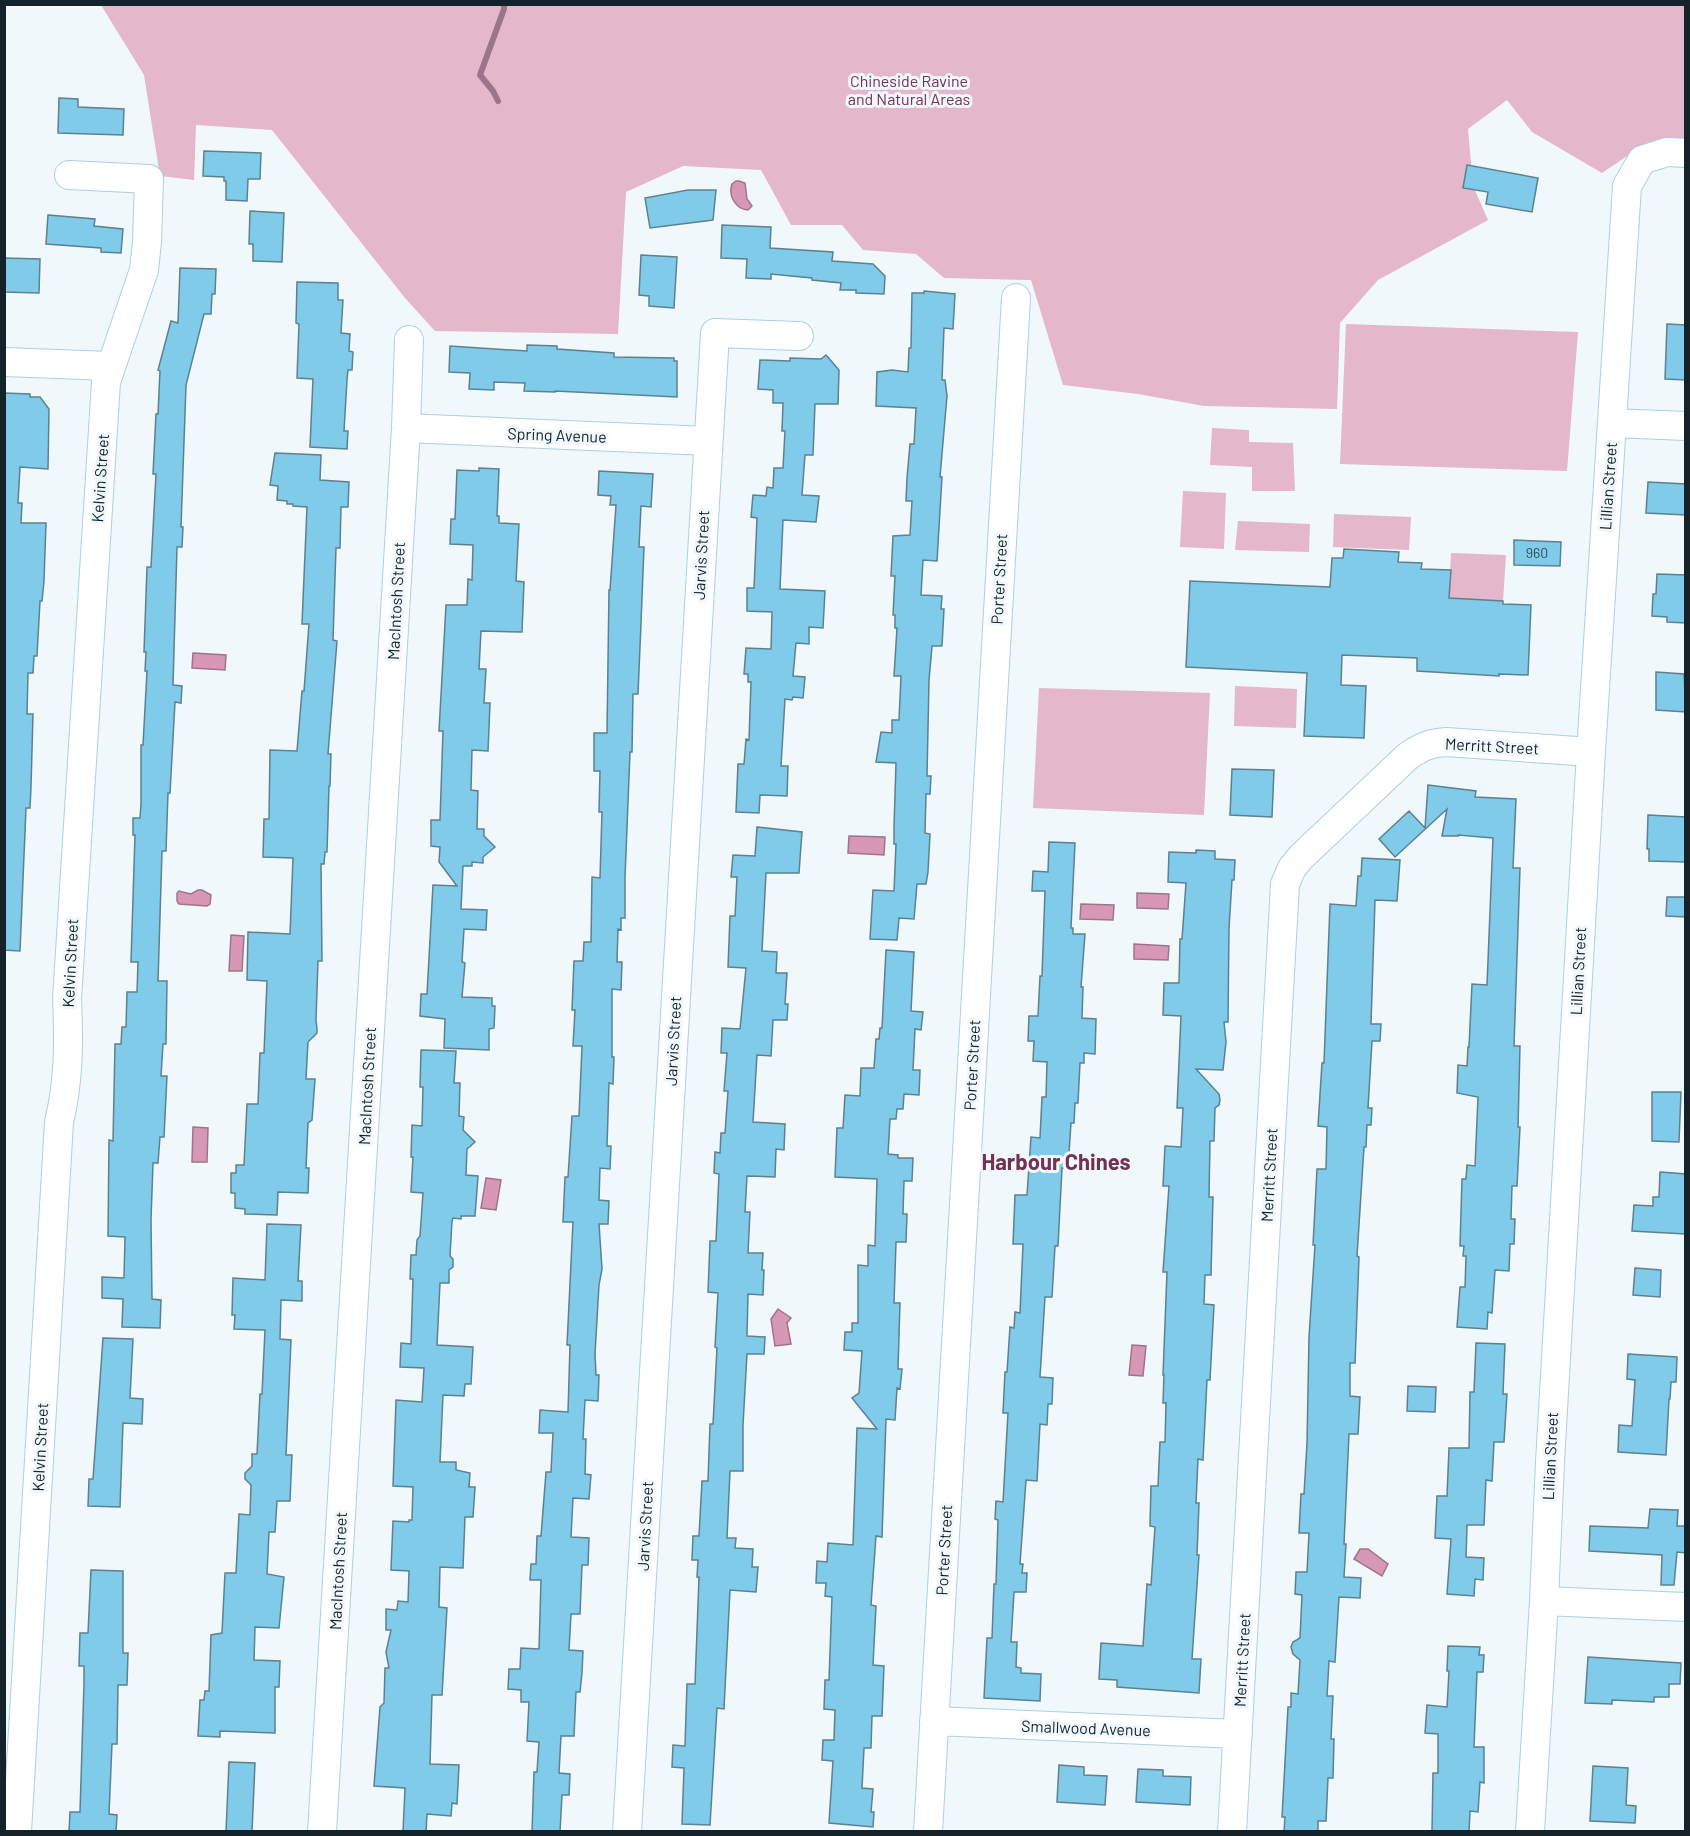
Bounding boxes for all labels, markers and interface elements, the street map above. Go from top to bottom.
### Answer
park label: Chineside Ravine and Natural Areas [848,71,970,108]
street label: Spring Avenue [507,423,607,446]
street label: Kelvin Street [87,433,112,523]
street label: Lillian Street [1595,441,1620,531]
street label: Jarvis Street [689,510,712,600]
street label: Porter Street [987,533,1010,625]
street label: MacIntosh Street [383,541,408,660]
house number: 960 [1526,544,1548,561]
street label: Merritt Street [1444,734,1540,757]
street label: Kelvin Street [58,918,81,1008]
street label: Lillian Street [1566,926,1589,1016]
street label: Jarvis Street [661,996,684,1086]
street label: Porter Street [960,1019,983,1111]
street label: MacIntosh Street [354,1026,379,1145]
street label: Merritt Street [1257,1127,1280,1223]
district label: Harbour Chines [981,1148,1131,1174]
street label: Kelvin Street [28,1402,51,1492]
street label: Lillian Street [1538,1411,1561,1501]
street label: Jarvis Street [633,1481,656,1571]
street label: Porter Street [932,1504,955,1596]
street label: MacIntosh Street [325,1511,350,1630]
street label: Merritt Street [1230,1612,1253,1708]
street label: Smallwood Avenue [1021,1716,1151,1739]

